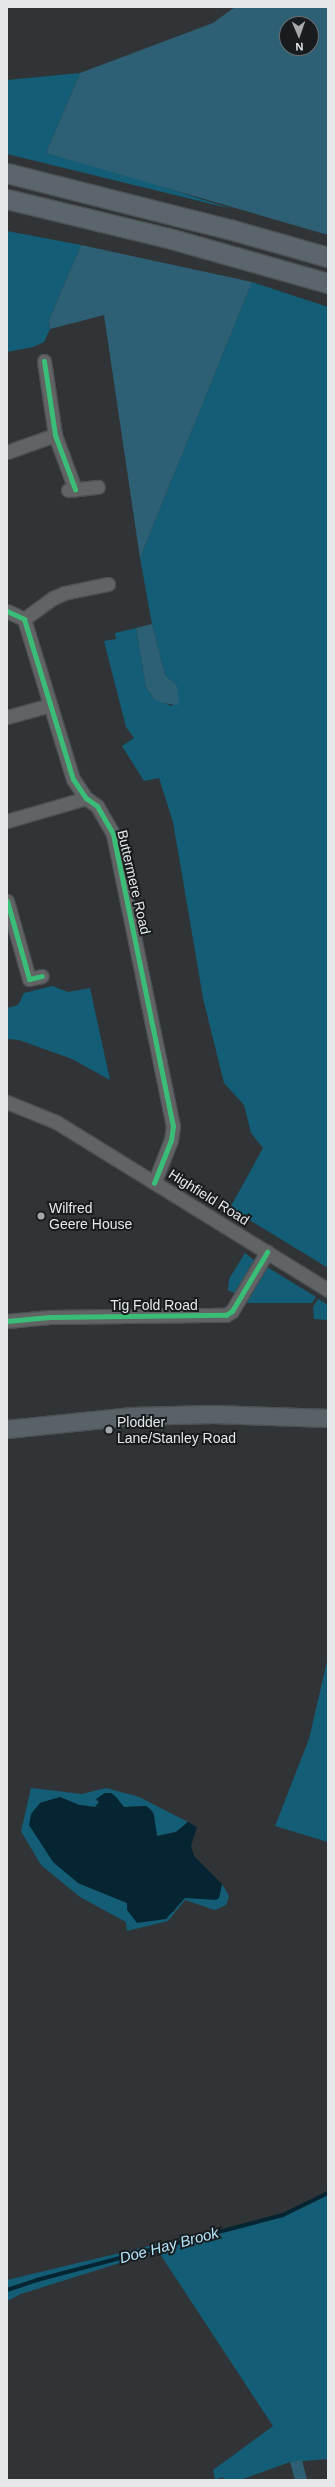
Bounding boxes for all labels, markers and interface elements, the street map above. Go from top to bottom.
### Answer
north arrow [279,16,319,56]
text: N [295,41,304,53]
street label: Buttermere Road [114,828,154,936]
street label: Highfield Road [166,1166,252,1228]
place label: Wilfred Geere House [49,1200,132,1232]
marker: Wilfred Geere House [36,1211,46,1221]
street label: Tig Fold Road [110,1297,198,1313]
place label: Plodder Lane/Stanley Road [117,1414,236,1446]
marker: Plodder Lane/Stanley Road [104,1425,114,1435]
water label: Doe Hay Brook [118,2223,220,2267]

